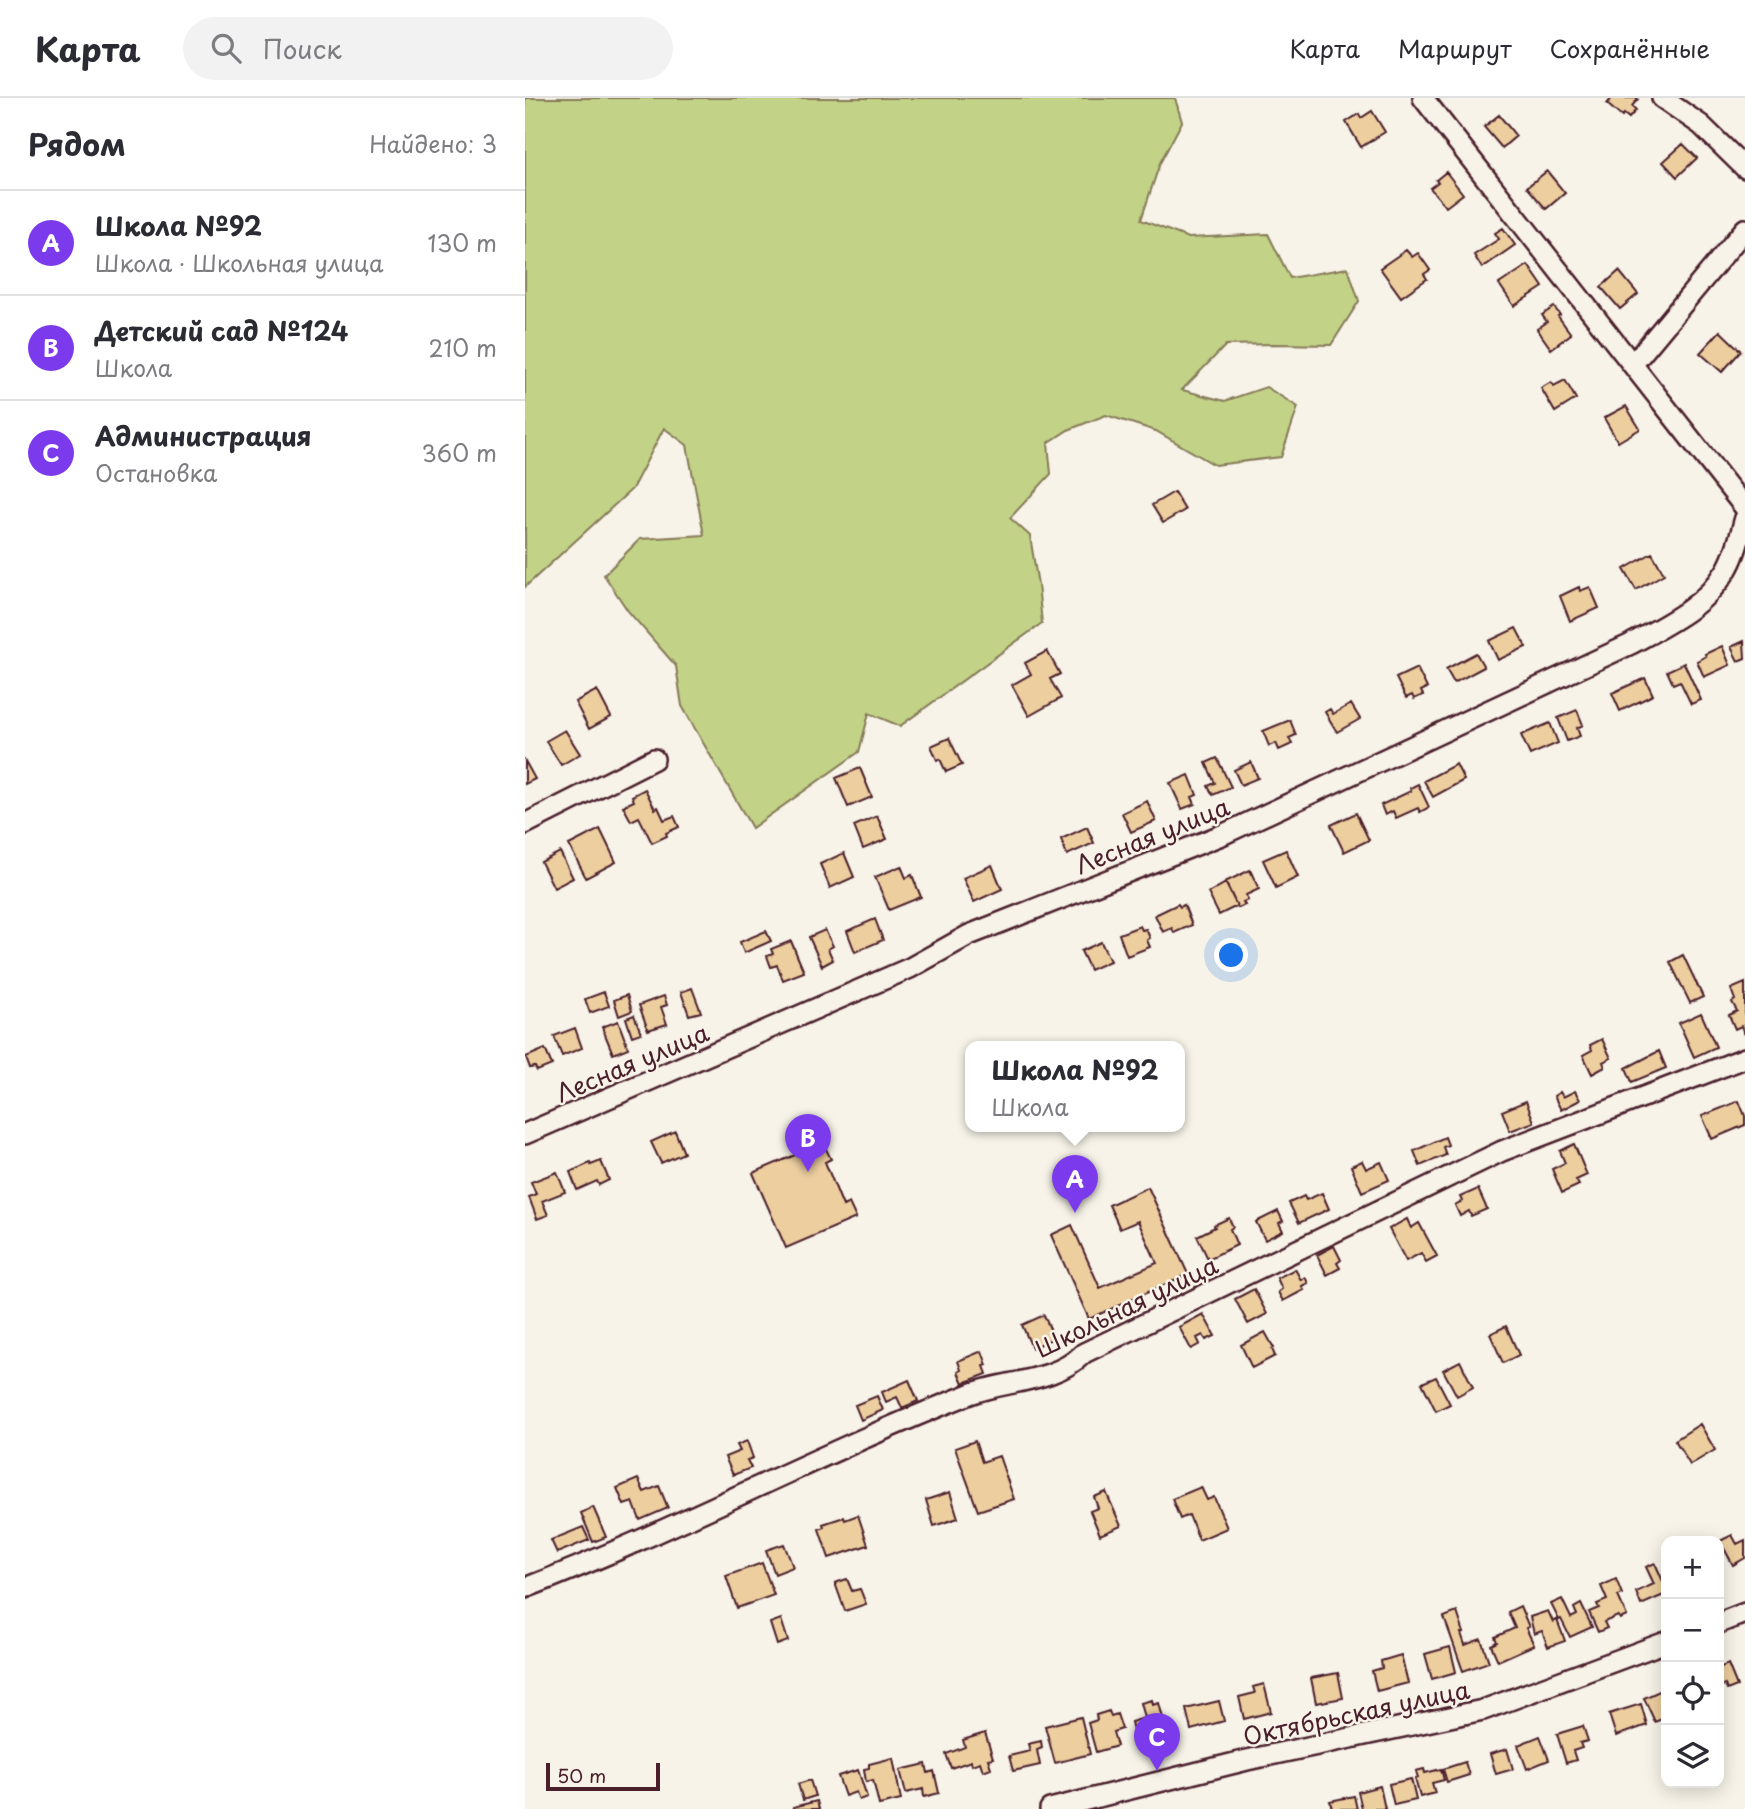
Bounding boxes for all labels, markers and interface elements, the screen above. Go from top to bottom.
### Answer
search box [183,17,673,80]
text: Карта [35,23,141,73]
icon: search [207,29,245,67]
text: Поиск [263,29,342,68]
text: Карта [1289,30,1360,66]
text: Маршрут [1398,30,1512,66]
text: Сохранённые [1550,30,1710,66]
text: Рядом [28,121,126,166]
text: Найдено: 3 [369,126,497,161]
text: Школа №92 [95,206,262,245]
text: A [42,225,60,260]
text: 130 m [427,225,497,260]
text: Школа · Школьная улица [95,245,384,280]
text: Детский сад №124 [95,311,348,350]
text: B [43,330,59,365]
text: 210 m [429,330,497,365]
text: Школа [95,350,172,385]
text: Администрация [95,416,312,455]
text: C [42,435,60,470]
text: 360 m [422,435,497,470]
text: Остановка [95,455,217,490]
street label: Лесная улица [1070,788,1234,882]
your location [1214,938,1248,972]
street label: Лесная улица [550,1014,714,1110]
popup [965,1041,1185,1132]
text: Школа №92 [991,1050,1159,1089]
text: Школа [991,1089,1069,1124]
pin: B [785,1114,831,1172]
pin: A [1052,1155,1098,1213]
street label: Школьная улица [1029,1246,1223,1366]
map controls [1661,1536,1724,1788]
button: + [1661,1536,1724,1599]
button: − [1661,1599,1724,1662]
button: locate [1661,1662,1724,1725]
street label: Октябрьская улица [1239,1670,1473,1754]
pin: C [1134,1713,1180,1771]
button: layers [1661,1725,1724,1788]
scale bar [546,1760,660,1792]
text: 50 m [557,1761,606,1789]

